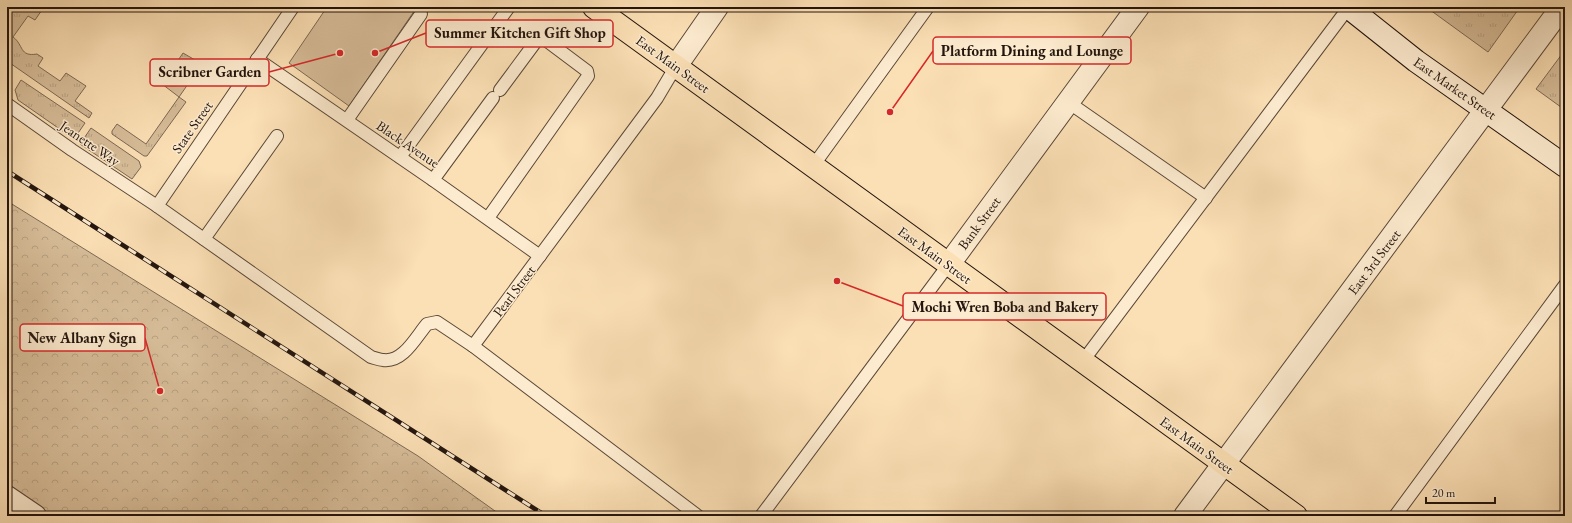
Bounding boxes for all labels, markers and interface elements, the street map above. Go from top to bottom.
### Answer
callout: Summer Kitchen Gift Shop [426,20,613,47]
text: Summer Kitchen Gift Shop [434,23,606,42]
street label: East Main Street [632,31,714,97]
callout: Platform Dining and Lounge [933,37,1131,64]
text: Platform Dining and Lounge [941,41,1123,60]
street label: East Market Street [1410,53,1501,124]
callout: Scribner Garden [150,59,269,86]
text: Scribner Garden [158,62,262,81]
street label: State Street [167,97,217,157]
street label: Jeanette Way [56,116,124,170]
street label: Black Avenue [373,116,443,172]
street label: Bank Street [954,192,1005,253]
street label: East Main Street [894,222,976,288]
street label: East 3rd Street [1344,225,1405,298]
street label: Pearl Street [489,261,540,320]
callout: Mochi Wren Boba and Bakery [903,293,1106,320]
text: Mochi Wren Boba and Bakery [912,297,1099,316]
callout: New Albany Sign [20,324,145,351]
text: New Albany Sign [27,328,137,347]
street label: East Main Street [1156,412,1238,478]
scale bar [1426,479,1495,505]
text: 20 m [1432,485,1456,501]

